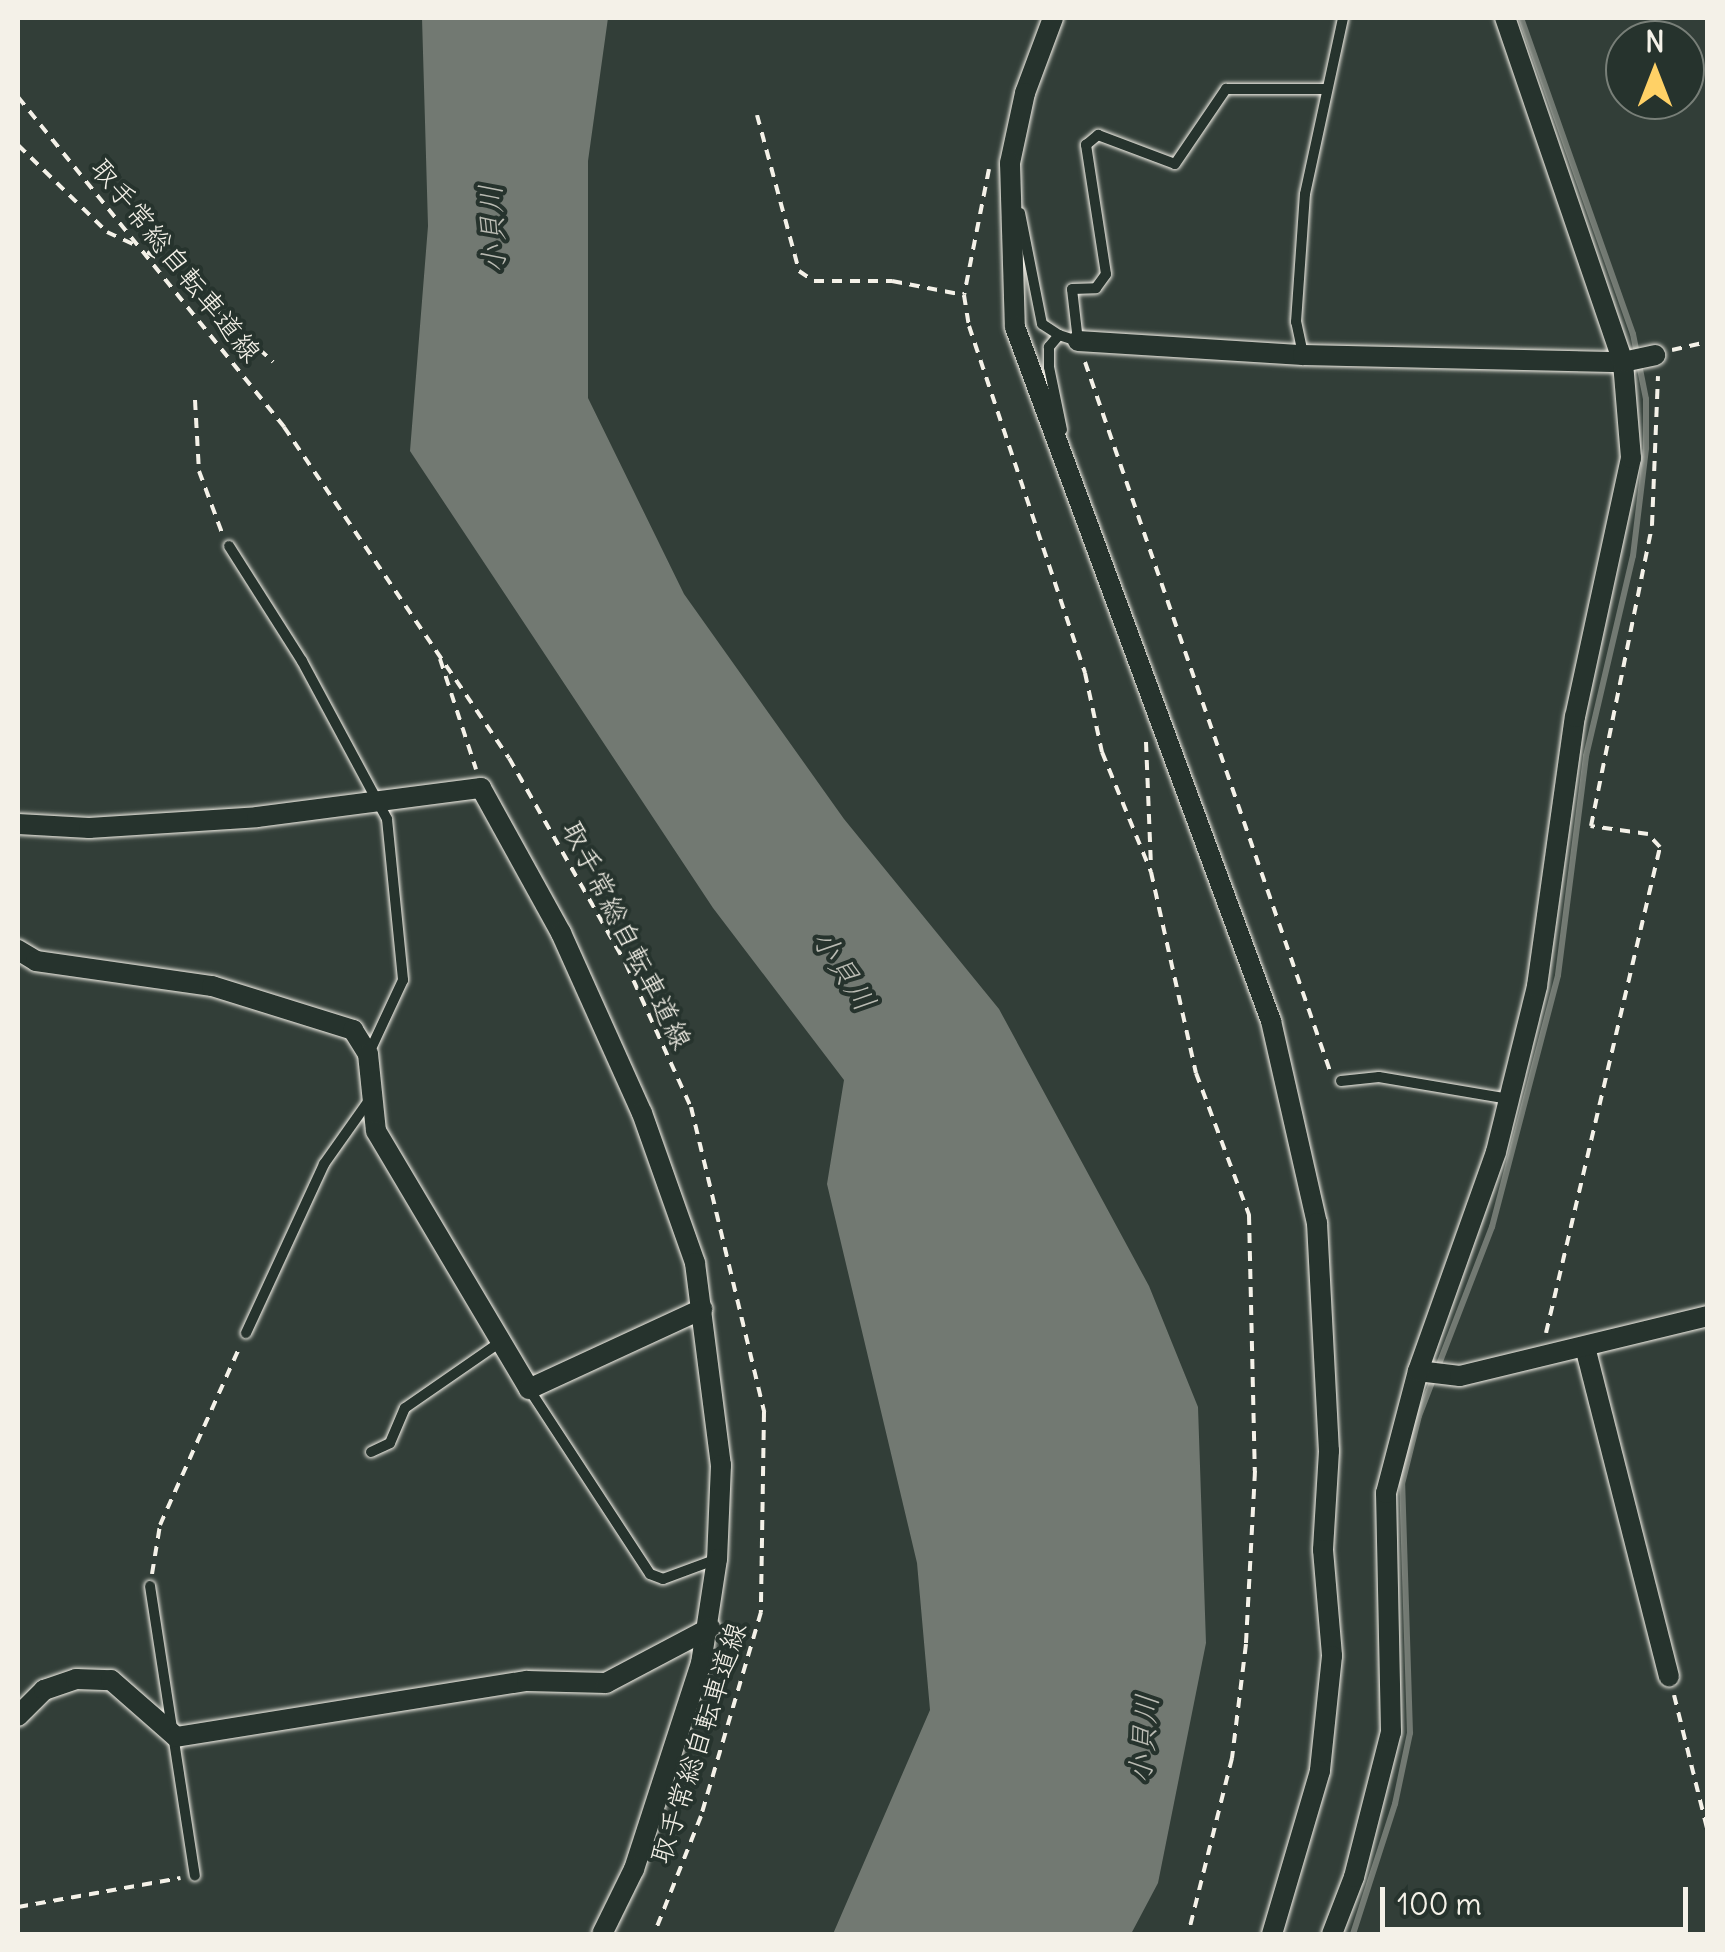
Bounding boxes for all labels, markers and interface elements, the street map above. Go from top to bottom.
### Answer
north arrow [1605,20,1705,120]
text: N [1645,24,1665,60]
street label: 取手常総自転車道線 [84,152,268,368]
water label: 小貝川 [472,183,512,275]
street label: 取手常総自転車道線 [555,815,699,1055]
water label: 小貝川 [804,922,884,1018]
street label: 取手常総自転車道線 [643,1618,753,1868]
water label: 小貝川 [1121,1693,1165,1785]
scale bar [1385,1867,1692,1929]
text: 100 m [1397,1885,1482,1923]

